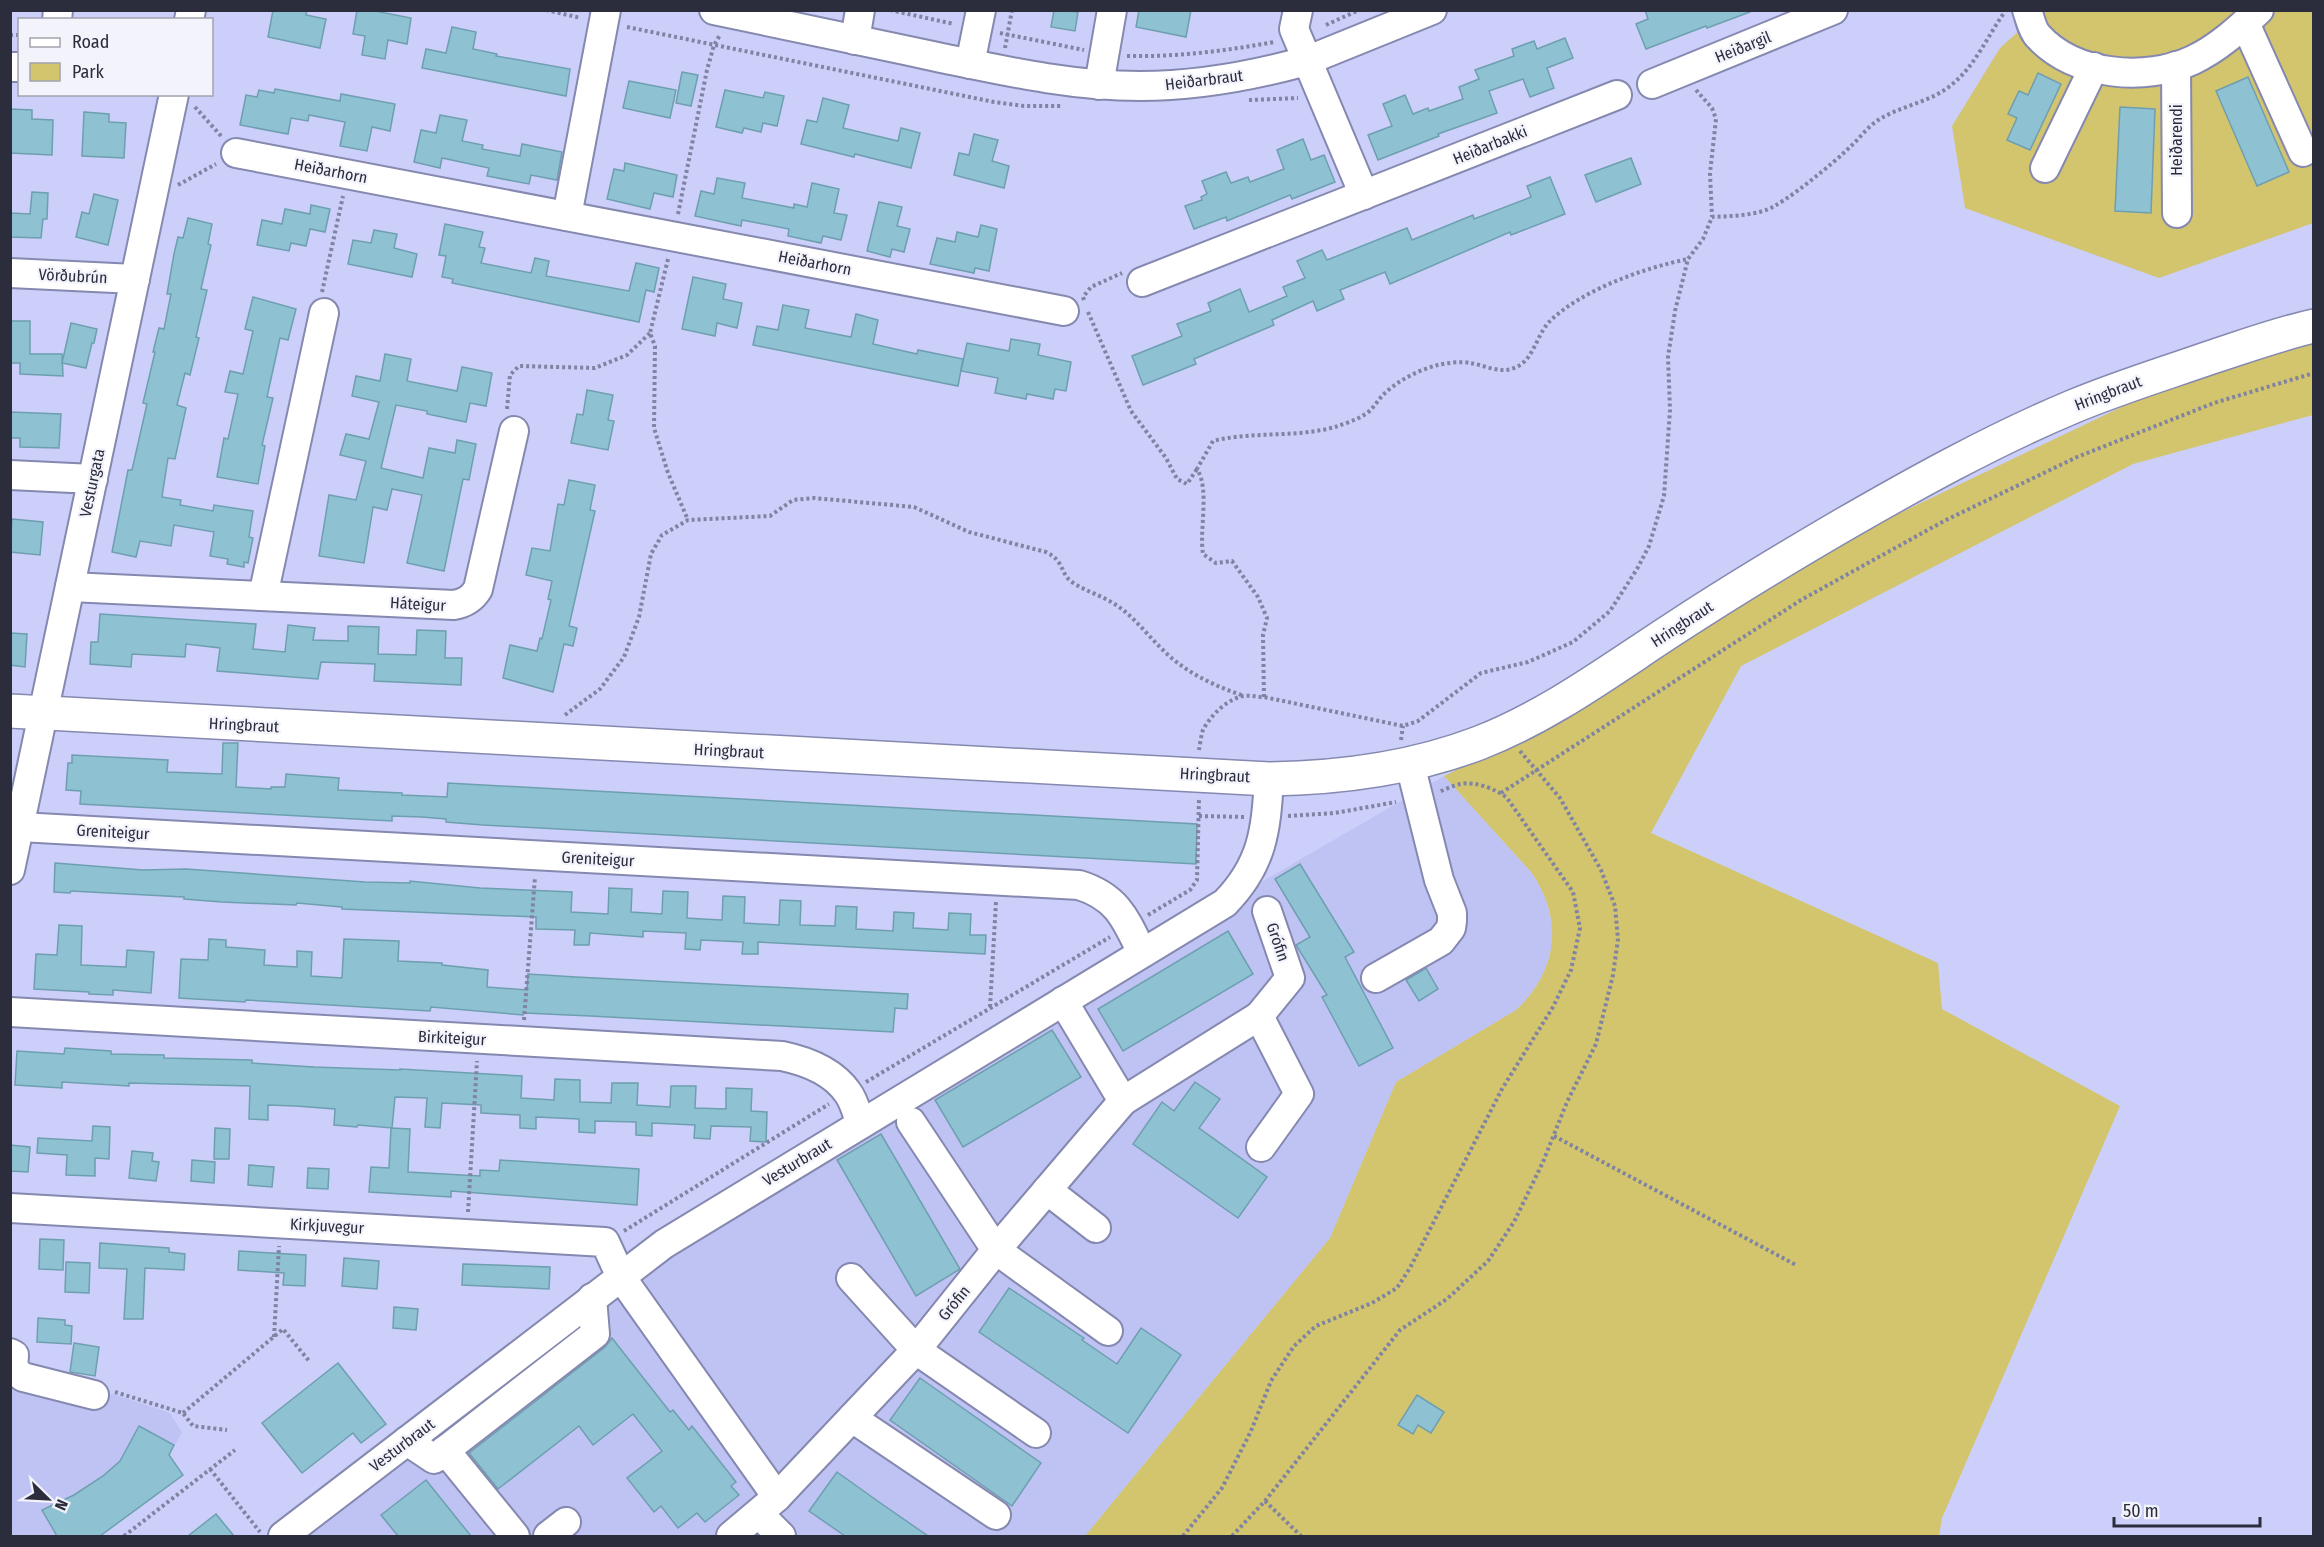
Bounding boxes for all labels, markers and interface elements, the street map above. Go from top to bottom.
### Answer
legend [18,18,213,96]
street label: Heiðargil [1712,27,1774,67]
text: Road [72,31,109,53]
text: Park [72,61,105,83]
street label: Heiðarbraut [1164,66,1245,94]
street label: Heiðarendi [2167,104,2186,176]
street label: Heiðarbakki [1450,122,1530,168]
street label: Heiðarhorn [293,155,369,187]
street label: Heiðarhorn [777,247,853,279]
street label: Vörðubrún [38,265,108,287]
street label: Hringbraut [2072,371,2145,414]
street label: Vesturgata [75,447,109,519]
street label: Háteigur [390,593,447,615]
street label: Hringbraut [1647,596,1717,651]
street label: Hringbraut [208,714,280,736]
street label: Hringbraut [693,740,765,762]
street label: Hringbraut [1179,764,1251,786]
street label: Greniteigur [76,821,150,843]
street label: Greniteigur [561,848,635,870]
street label: Grófin [1263,920,1293,964]
street label: Birkiteigur [417,1027,487,1049]
street label: Vesturbraut [759,1134,835,1190]
street label: Kirkjuvegur [289,1215,365,1237]
street label: Grófin [934,1282,974,1324]
street label: Vesturbraut [366,1414,439,1476]
north arrow [18,1469,78,1529]
scale bar [2114,1490,2260,1528]
text: N [51,1497,72,1513]
text: 50 m [2123,1500,2159,1522]

